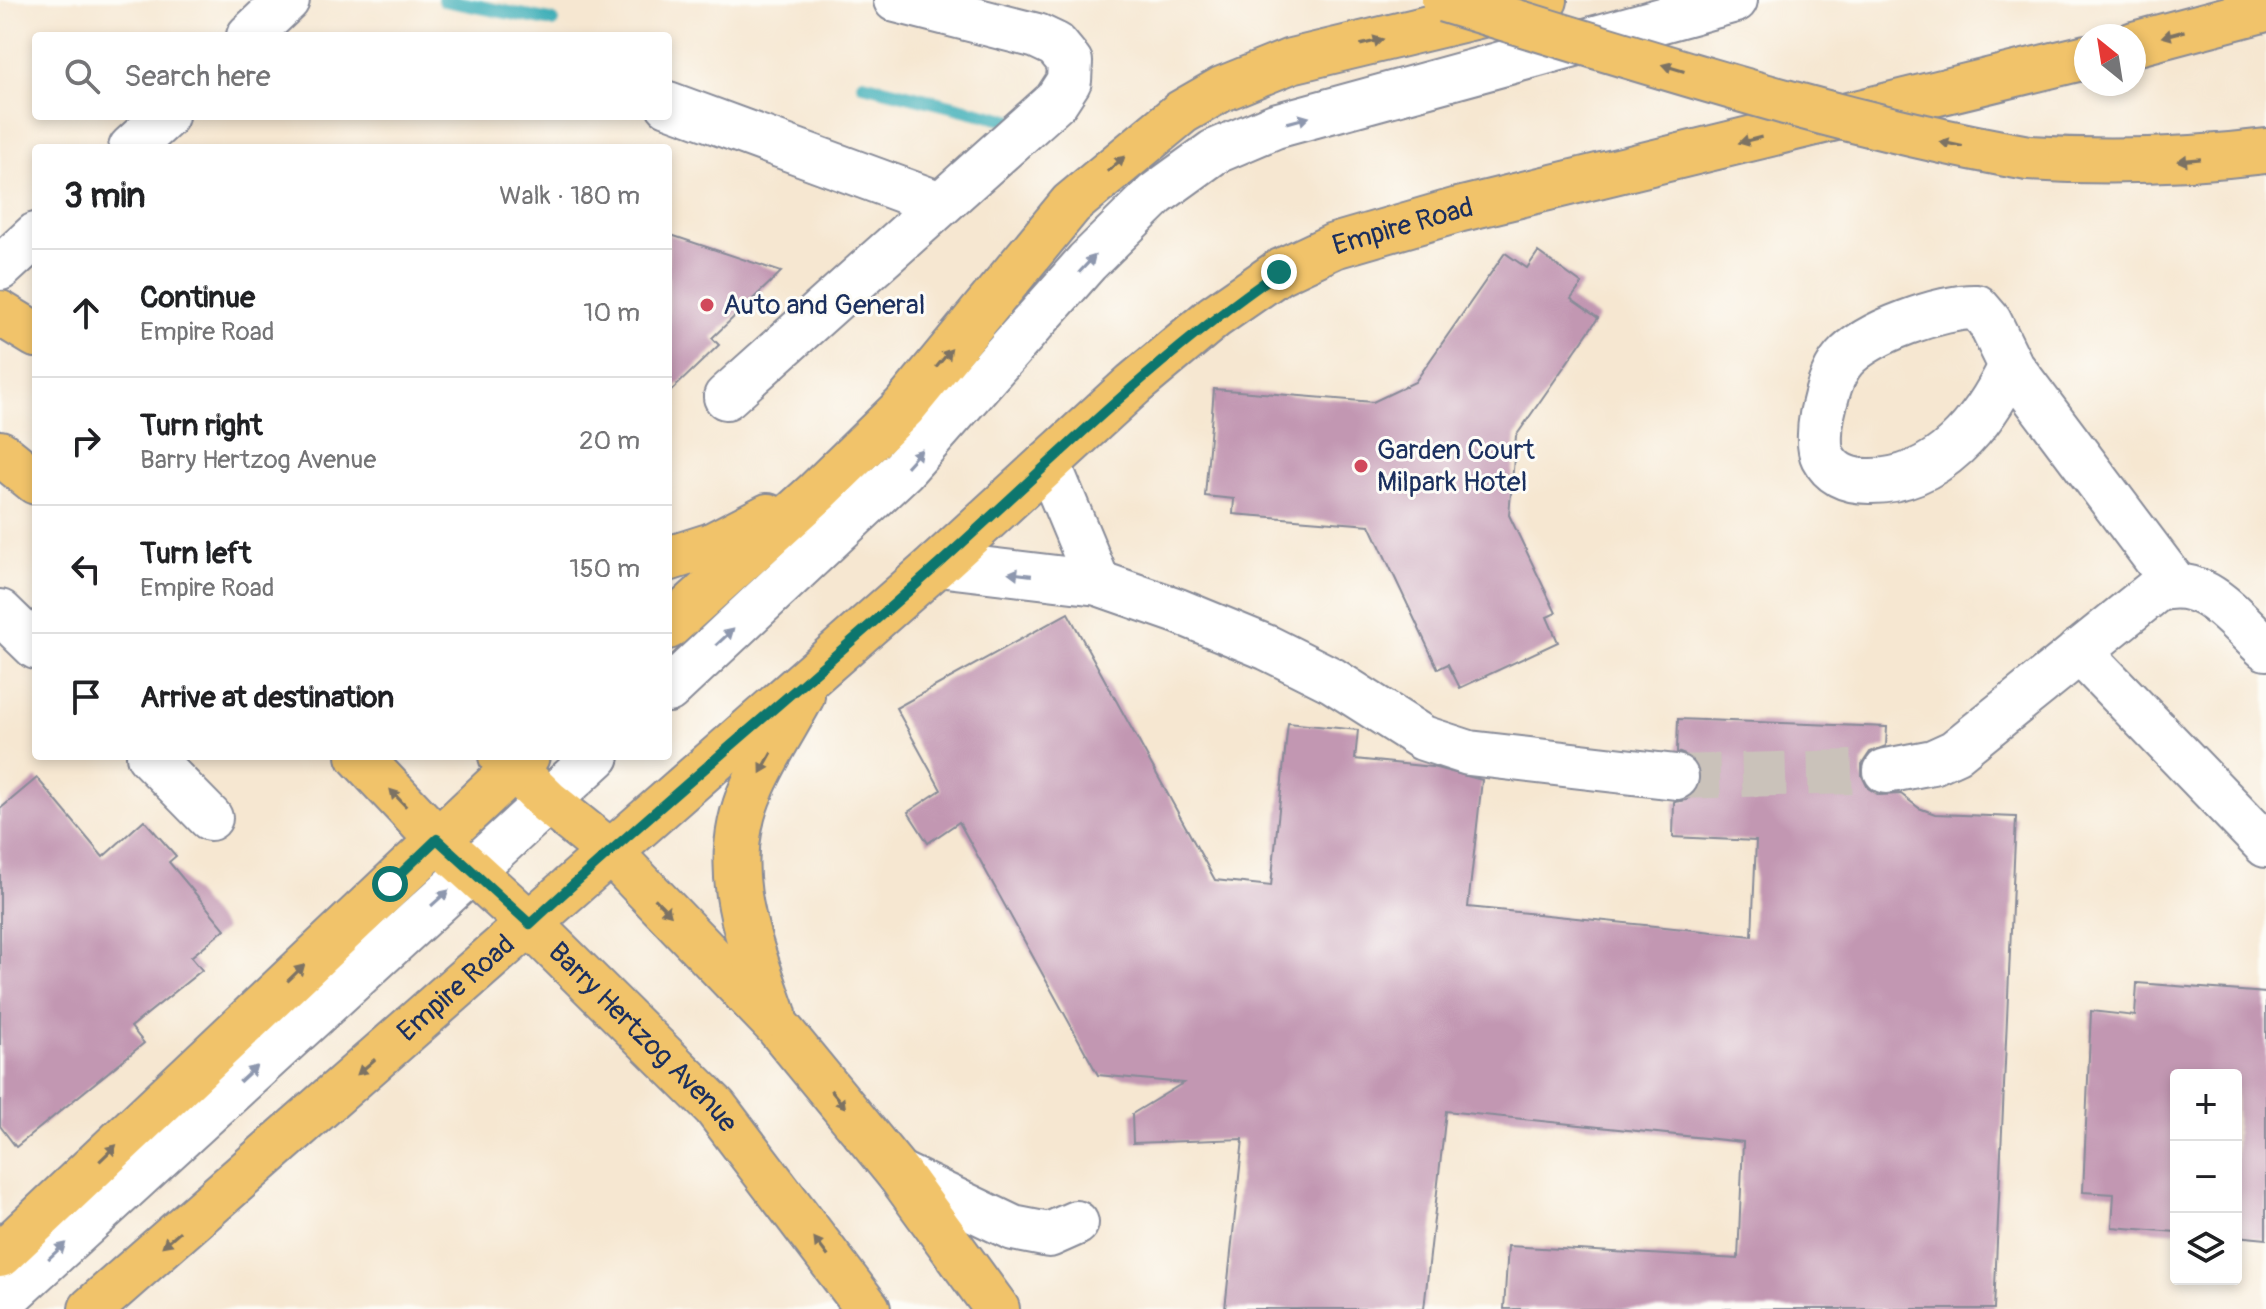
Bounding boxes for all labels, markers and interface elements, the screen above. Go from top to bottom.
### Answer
north arrow [2074,24,2146,96]
one-way arrow [2160,28,2184,41]
search box [32,32,672,120]
one-way arrow [1360,35,1385,47]
icon: search [60,54,104,98]
text: Search here [124,58,271,95]
one-way arrow [1661,61,1685,74]
one-way arrow [1286,113,1310,126]
one-way arrow [1737,134,1762,147]
one-way arrow [1939,137,1964,150]
one-way arrow [2176,154,2201,167]
one-way arrow [1106,156,1126,173]
text: 3 min [64,175,146,218]
text: Walk · 180 m [499,180,640,212]
street label: Empire Road [1328,189,1477,263]
one-way arrow [1077,254,1095,273]
route end [1261,254,1297,290]
text: Continue [140,279,255,316]
place label: Auto and General [723,288,926,323]
icon: ahead [64,291,108,335]
marker: Auto and General [698,296,716,314]
text: 10 m [583,297,640,329]
text: Empire Road [140,316,275,348]
one-way arrow [935,348,952,368]
text: Turn right [140,407,263,444]
icon: right [64,419,108,463]
text: 20 m [579,425,640,457]
place label: Garden Court Milpark Hotel [1377,433,1536,500]
text: Barry Hertzog Avenue [140,444,376,476]
one-way arrow [904,449,922,468]
marker: Garden Court Milpark Hotel [1352,457,1370,475]
text: Turn left [140,535,251,572]
icon: left [64,547,108,591]
text: 150 m [569,553,640,585]
one-way arrow [1007,567,1032,580]
text: Empire Road [140,572,275,604]
one-way arrow [715,628,734,646]
icon: arrive [64,675,108,719]
text: Arrive at destination [140,679,394,716]
one-way arrow [759,751,773,774]
one-way arrow [389,788,407,807]
route start [372,866,408,902]
one-way arrow [429,890,449,907]
one-way arrow [653,897,672,916]
street label: Empire Road [390,927,522,1049]
street label: Barry Hertzog Avenue [541,935,745,1139]
one-way arrow [286,964,305,983]
one-way arrow [356,1058,375,1076]
one-way arrow [239,1066,258,1084]
map controls [2170,1069,2242,1285]
button: + [2170,1069,2242,1141]
one-way arrow [829,1089,846,1109]
button: − [2170,1141,2242,1213]
one-way arrow [99,1144,118,1162]
button: layers [2170,1213,2242,1285]
one-way arrow [161,1230,181,1247]
one-way arrow [813,1237,829,1257]
one-way arrow [48,1242,67,1260]

